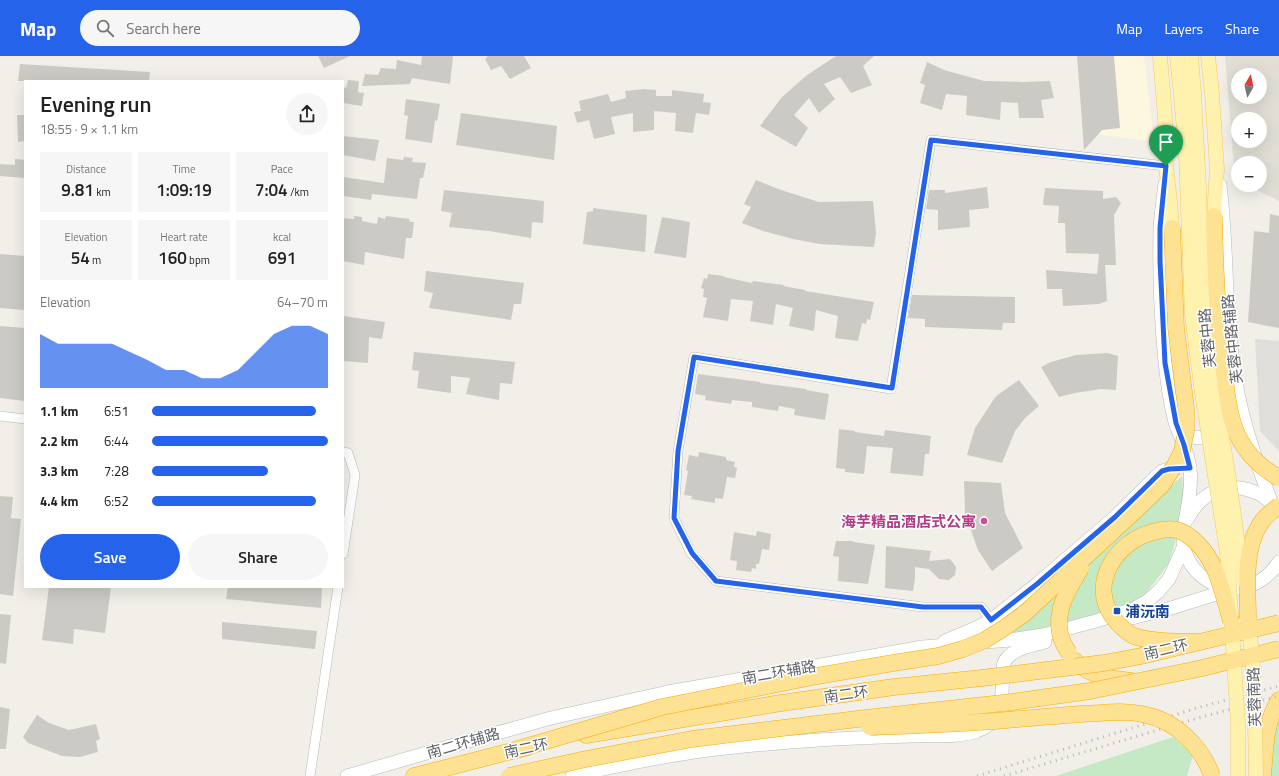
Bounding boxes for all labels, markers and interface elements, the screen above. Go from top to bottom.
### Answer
search box [80,10,360,46]
text: Map [20,14,56,43]
icon: search [94,17,116,39]
text: Search here [126,17,201,40]
text: Map [1116,18,1142,39]
text: Layers [1164,18,1203,39]
text: Share [1225,18,1259,39]
north arrow [1231,68,1267,104]
map controls [1231,68,1267,192]
text: Evening run [40,87,151,121]
button: share [286,93,328,135]
button: + [1231,112,1267,148]
text: 18:55 · 9 × 1.1 km [40,119,138,139]
pin [1149,125,1183,166]
icon: arrive [1155,131,1177,153]
button: − [1231,156,1267,192]
text: Distance [66,161,106,177]
text: Time [173,161,195,177]
text: Pace [271,161,293,177]
text: 9.81 [61,177,94,203]
text: 1:09:19 [156,177,212,203]
text: 7:04 [255,177,288,203]
text: km [94,184,111,200]
text: /km [288,184,309,200]
text: Elevation [65,229,107,245]
text: Heart rate [160,229,208,245]
text: kcal [273,229,291,245]
text: 54 [71,245,90,271]
text: 160 [158,245,187,271]
text: 691 [268,245,296,271]
text: m [90,252,101,268]
text: bpm [187,252,210,268]
text: Elevation [40,292,91,312]
text: 64–70 m [277,292,328,312]
street label: 芙蓉中路辅路 [1216,293,1248,385]
street label: 芙蓉中路 [1192,307,1222,369]
text: 1.1 km [40,401,78,421]
text: 6:51 [104,401,129,421]
text: 2.2 km [40,431,78,451]
text: 6:44 [104,431,129,451]
text: 3.3 km [40,461,78,481]
text: 7:28 [104,461,129,481]
text: 4.4 km [40,491,78,511]
text: 6:52 [104,491,129,511]
place label: 海芋精品酒店式公寓 [841,510,976,533]
marker: 海芋精品酒店式公寓 [979,516,989,526]
button: Save [40,534,180,580]
button: Share [188,534,328,580]
place label: 浦沅南 [1125,600,1170,623]
marker: 浦沅南 [1112,606,1122,616]
street label: 南二环 [1141,633,1191,665]
street label: 南二环辅路 [740,654,818,690]
street label: 芙蓉南路 [1241,667,1267,727]
street label: 南二环 [822,679,870,709]
street label: 南二环辅路 [424,722,502,764]
street label: 南二环 [502,732,550,764]

